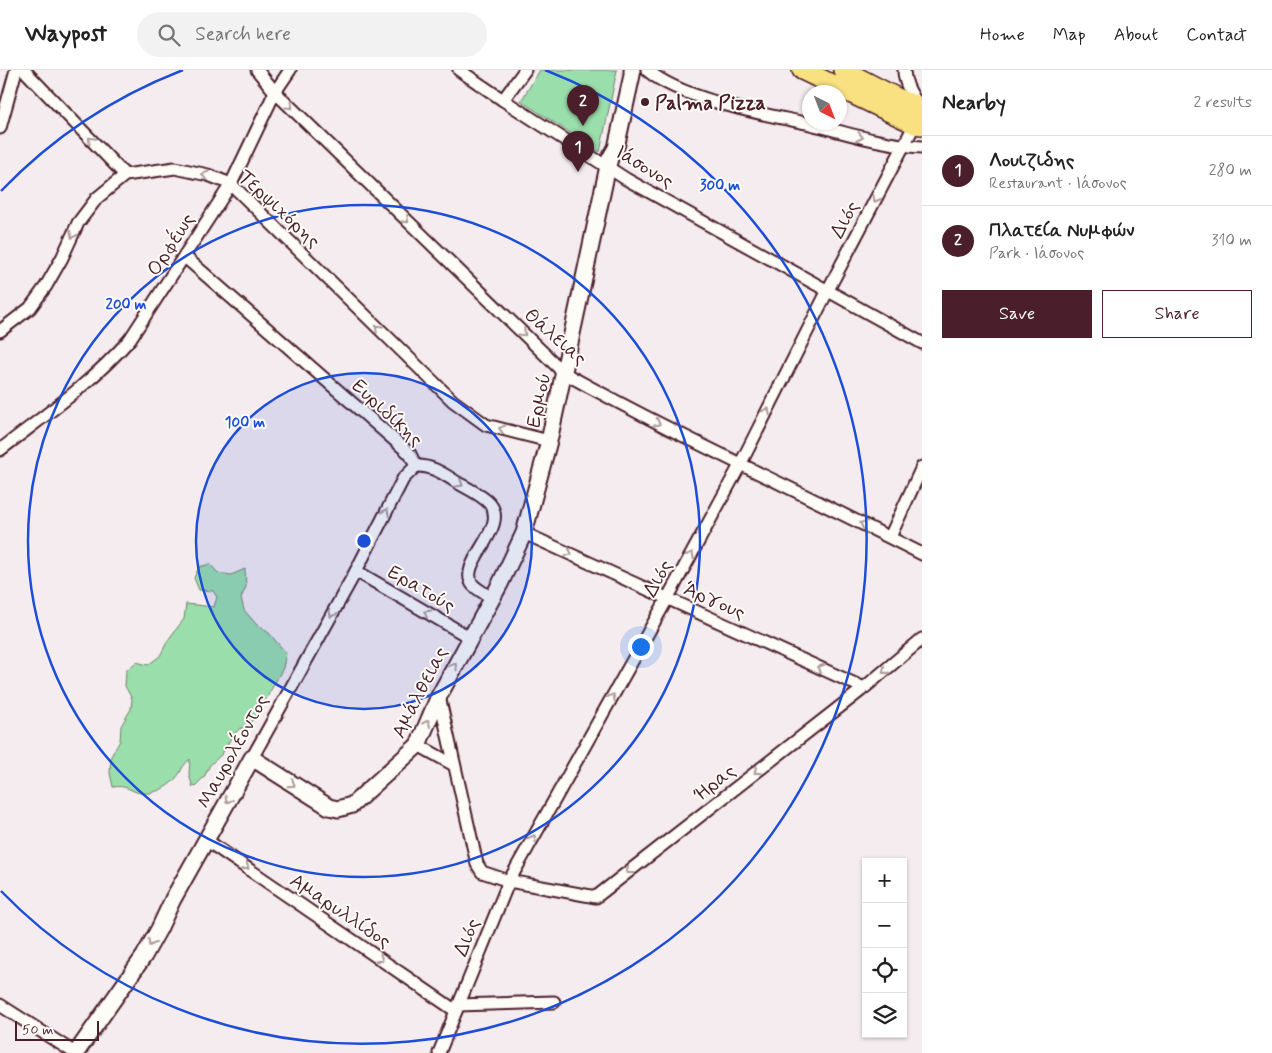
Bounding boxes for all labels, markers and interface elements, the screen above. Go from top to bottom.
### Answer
search box [137,12,487,57]
text: Waypost [25,19,107,50]
icon: search [155,21,183,49]
text: Search here [195,22,291,47]
text: Home [980,23,1025,47]
text: Map [1053,23,1086,47]
text: About [1114,23,1158,47]
text: Contact [1186,23,1247,47]
pin: 2 [567,85,599,126]
north arrow [802,85,847,130]
text: Nearby [942,89,1006,117]
place label: Palma Pizza [655,90,766,117]
text: 2 results [1194,92,1252,113]
marker: Palma Pizza [639,96,651,108]
one-way arrow [284,100,293,109]
pin: 1 [562,131,594,172]
one-way arrow [855,131,864,141]
one-way arrow [88,136,97,145]
street label: Ιάσονος [610,139,679,195]
text: Λουιζιδης [989,148,1074,173]
text: 1 [954,160,962,181]
text: 280 m [1209,160,1252,181]
street label: Τερψιχόρης [232,164,326,255]
one-way arrow [202,170,210,180]
text: Restaurant · Ιάσονος [989,173,1127,194]
text: 300 m [700,176,740,196]
one-way arrow [872,193,882,202]
street label: Διός [824,196,866,243]
street label: Ορφέως [141,208,202,282]
one-way arrow [401,214,410,223]
text: Πλατεία Νυμφών [989,218,1134,243]
one-way arrow [69,229,79,238]
text: 2 [954,230,962,251]
text: 310 m [1211,230,1252,251]
text: Park · Ιάσονος [989,243,1084,264]
button: Save [942,290,1092,338]
button: Share [1102,290,1252,338]
text: 200 m [106,295,147,315]
street label: Θάλειας [518,302,592,372]
one-way arrow [374,325,383,334]
one-way arrow [517,327,526,336]
street label: Ερμού [521,370,558,430]
street label: Ευριδίκης [345,373,429,453]
one-way arrow [761,407,771,416]
text: 100 m [225,413,265,433]
one-way arrow [651,417,660,427]
one-way arrow [498,424,507,435]
one-way arrow [455,478,464,488]
one-way arrow [380,508,390,517]
one-way arrow [859,520,868,530]
centre of rings [355,532,373,550]
one-way arrow [564,547,573,558]
one-way arrow [685,551,695,560]
street label: Διός [637,555,680,602]
street label: Ερατούς [382,559,460,620]
street label: Άργους [679,576,750,627]
one-way arrow [328,608,338,617]
one-way arrow [424,609,433,619]
your location [628,634,654,660]
street label: Αμάλθειας [386,642,455,743]
one-way arrow [448,663,458,672]
one-way arrow [816,664,825,674]
one-way arrow [881,665,890,674]
street label: Μαυρολέοντος [191,690,276,814]
one-way arrow [606,693,616,702]
one-way arrow [421,719,432,728]
street label: Ήρας [688,758,742,808]
one-way arrow [754,766,763,774]
one-way arrow [287,778,296,787]
one-way arrow [224,795,234,804]
one-way arrow [527,835,537,844]
map controls [862,858,907,1038]
button: + [862,858,907,903]
one-way arrow [240,861,250,870]
one-way arrow [626,866,635,874]
street label: Αμαρυλλίδος [284,867,396,955]
button: − [862,903,907,948]
street label: Διός [448,914,487,961]
one-way arrow [147,938,157,947]
button: locate [862,948,907,993]
one-way arrow [374,953,384,962]
button: layers [862,993,907,1038]
scale bar [15,1018,99,1041]
text: 50 m [22,1021,53,1039]

